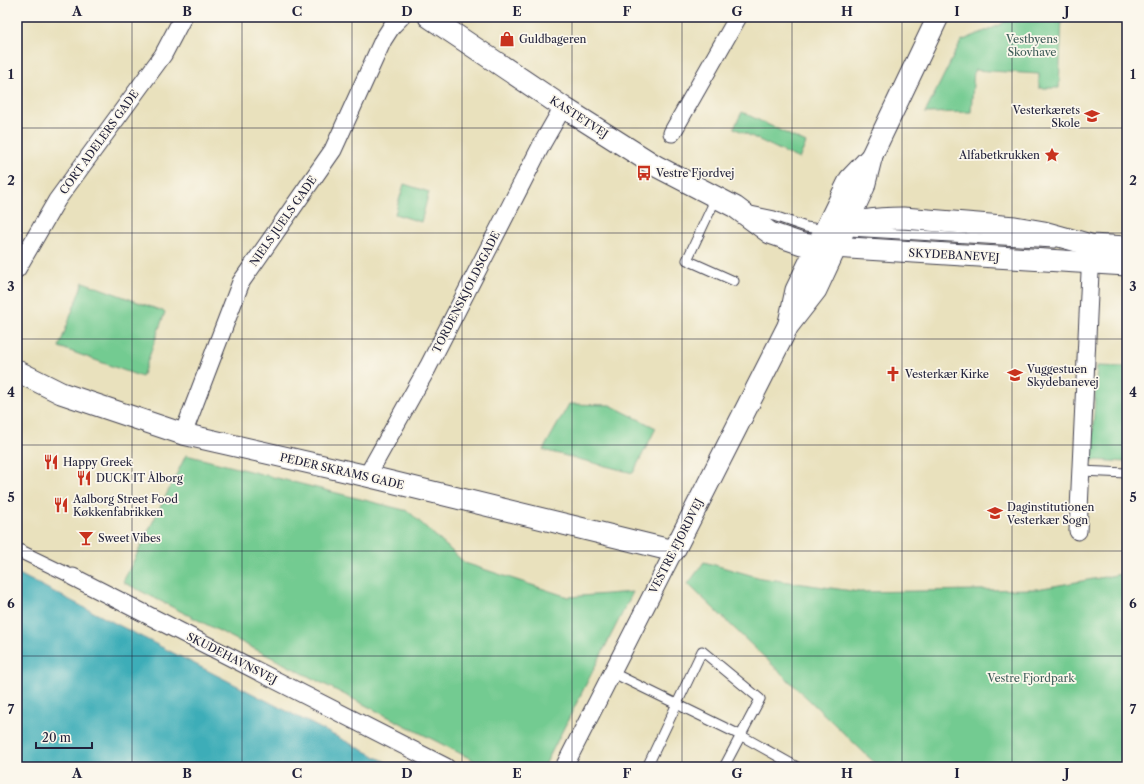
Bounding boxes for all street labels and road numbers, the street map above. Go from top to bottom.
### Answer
street label: CORT ADELERS GADE [56,87,142,197]
street label: KASTETVEJ [547,93,611,141]
street label: NIELS JUELS GADE [246,173,320,269]
street label: TORDENSKJOLDSGADE [429,228,503,355]
street label: SKYDEBANEVEJ [908,246,1000,264]
street label: PEDER SKRAMS GADE [279,450,406,492]
street label: VESTRE FJORDVEJ [645,496,706,597]
street label: SKUDEHAVNSVEJ [184,629,280,687]

